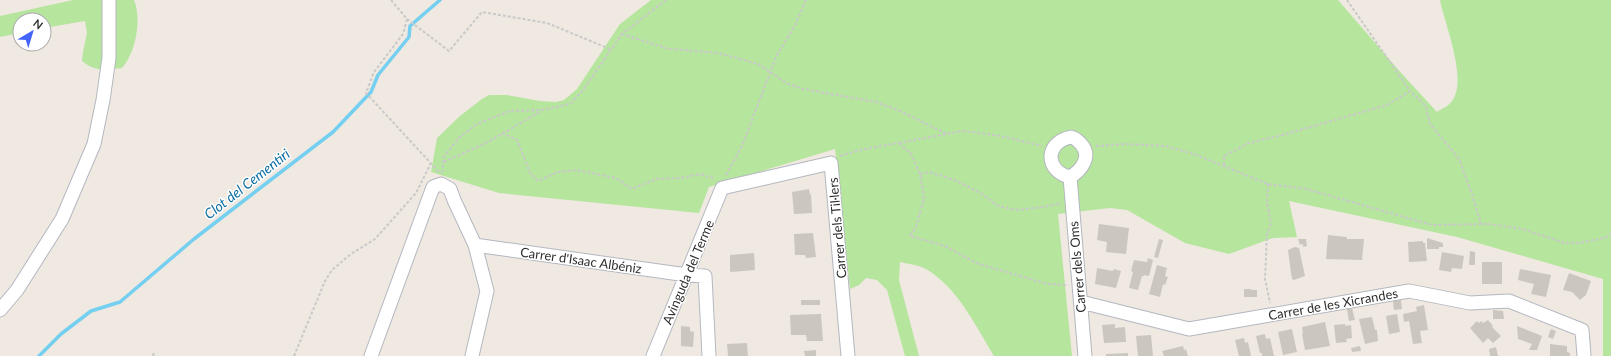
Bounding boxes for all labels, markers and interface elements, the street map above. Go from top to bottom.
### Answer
north arrow [12,12,52,52]
text: N [31,16,46,31]
water label: Clot del Cementiri [200,144,294,222]
street label: Carrer dels Til·lers [825,176,849,279]
street label: Avinguda del Terme [659,217,717,327]
street label: Carrer dels Oms [1065,220,1089,313]
street label: Carrer d'Isaac Albéniz [519,244,643,276]
street label: Carrer de les Xicrandes [1267,285,1399,323]

